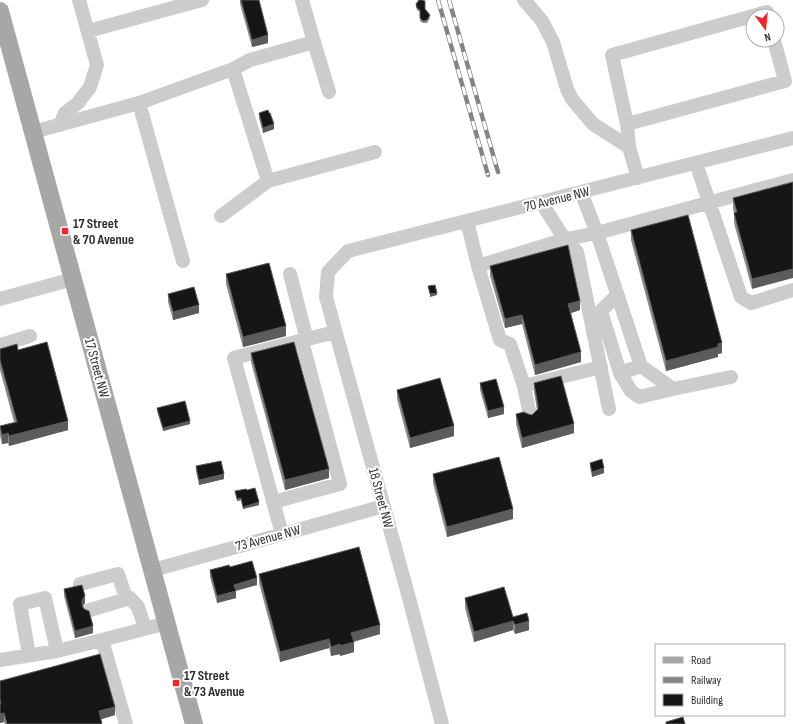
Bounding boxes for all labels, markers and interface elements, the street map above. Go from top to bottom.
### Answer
north arrow [745,8,785,48]
text: N [763,30,772,44]
street label: 70 Avenue NW [523,183,591,215]
place label: 17 Street & 70 Avenue [73,215,134,248]
marker: 17 Street & 70 Avenue [60,226,70,236]
street label: 17 Street NW [81,336,113,400]
street label: 18 Street NW [365,466,397,530]
street label: 73 Avenue NW [234,521,302,555]
legend [655,644,785,716]
text: Road [691,653,711,668]
place label: 17 Street & 73 Avenue [184,667,245,700]
text: Railway [691,673,722,688]
marker: 17 Street & 73 Avenue [171,678,181,688]
text: Building [691,693,723,708]

